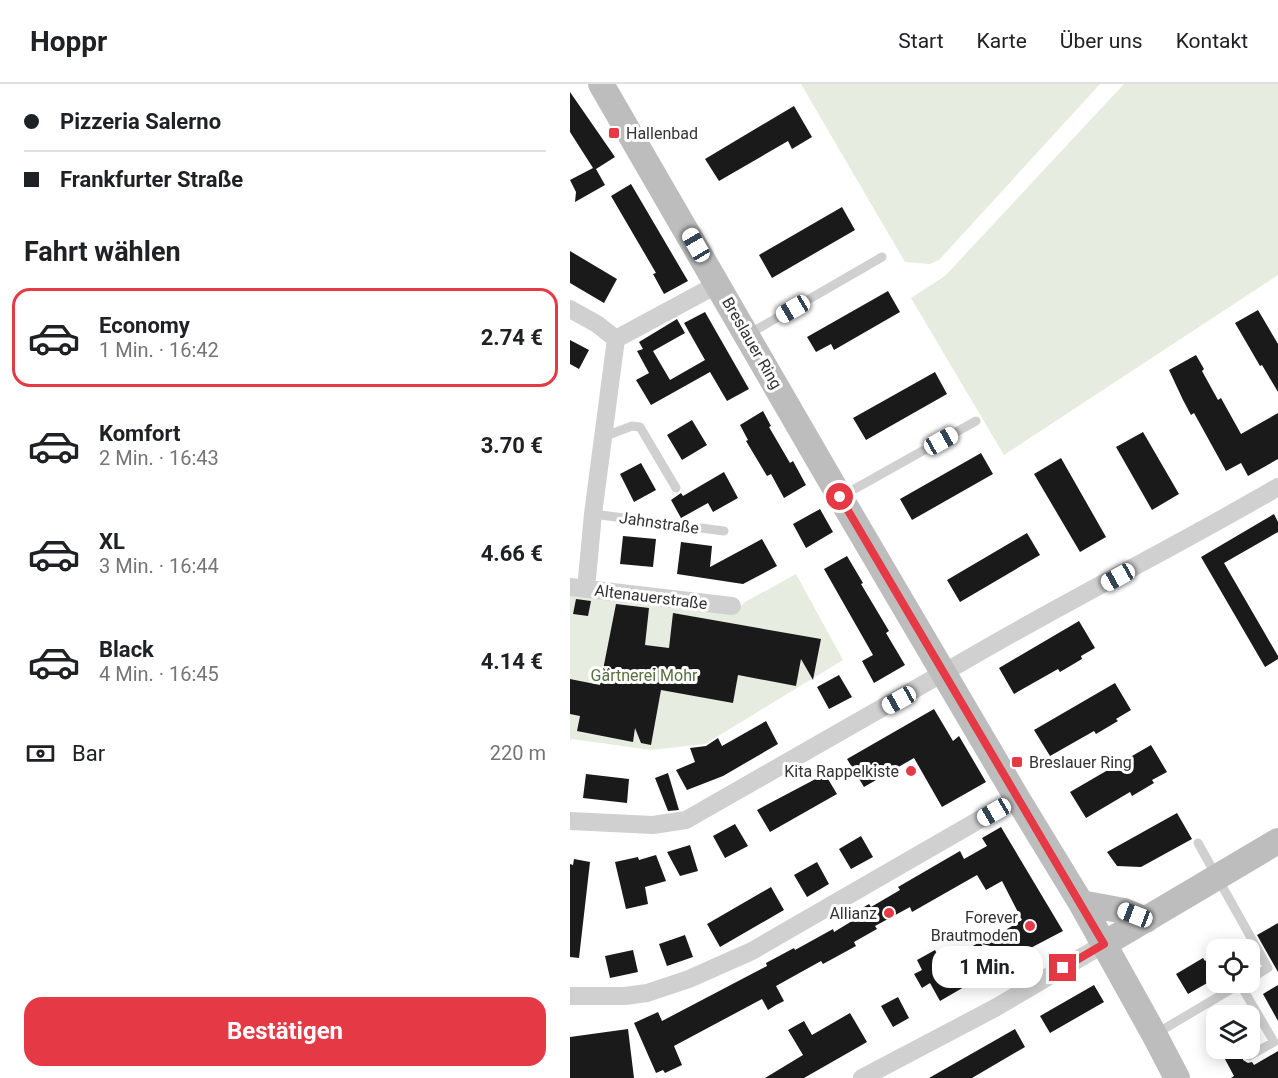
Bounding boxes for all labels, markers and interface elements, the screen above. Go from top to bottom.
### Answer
text: Hoppr [30,25,107,58]
text: Start [898,29,944,53]
text: Karte [977,29,1027,53]
text: Über uns [1060,29,1143,53]
text: Kontakt [1176,29,1248,53]
text: Pizzeria Salerno [60,109,221,134]
place label: Hallenbad [626,124,698,143]
marker: Hallenbad [607,126,621,140]
text: Frankfurter Straße [60,167,243,192]
car [679,225,713,265]
text: Fahrt wählen [24,236,181,268]
car [773,292,813,326]
street label: Breslauer Ring [718,294,786,392]
icon: car [27,311,81,365]
text: Economy [99,313,190,338]
text: 2.74 € [481,325,543,350]
text: 1 Min. · 16:42 [99,338,219,362]
icon: car [27,419,81,473]
text: Komfort [99,421,181,446]
car [921,424,961,458]
text: 3.70 € [481,433,543,458]
text: 2 Min. · 16:43 [99,446,219,470]
route start [826,483,853,510]
street label: Jahnstraße [618,508,700,538]
icon: car [27,527,81,581]
text: XL [99,529,125,554]
text: 4.66 € [481,541,543,566]
text: 3 Min. · 16:44 [99,554,219,578]
car [1098,560,1138,594]
street label: Altenauerstraße [593,581,709,613]
icon: car [27,635,81,689]
text: Black [99,637,154,662]
text: 4.14 € [481,649,543,674]
text: 4 Min. · 16:45 [99,662,219,686]
park label: Gärtnerei Mohr [591,666,698,685]
car [879,683,919,717]
icon: cash [24,737,57,770]
text: Bar [72,741,105,766]
text: 220 m [490,741,546,765]
place label: Breslauer Ring [1029,753,1132,772]
marker: Breslauer Ring [1010,755,1024,769]
place label: Kita Rappelkiste [784,762,899,781]
marker: Kita Rappelkiste [904,764,918,778]
car [974,795,1014,829]
car [1115,900,1155,930]
place label: Allianz [829,904,877,923]
marker: Allianz [882,906,896,920]
place label: Forever Brautmoden [931,908,1019,945]
marker: Forever Brautmoden [1023,919,1037,933]
map controls [1206,939,1260,1059]
button: locate [1206,939,1260,993]
callout: 1 Min. [931,947,1042,989]
route end [1049,954,1076,981]
text: 1 Min. [959,955,1016,979]
button: Bestätigen [24,997,546,1066]
button: layers [1206,1005,1260,1059]

